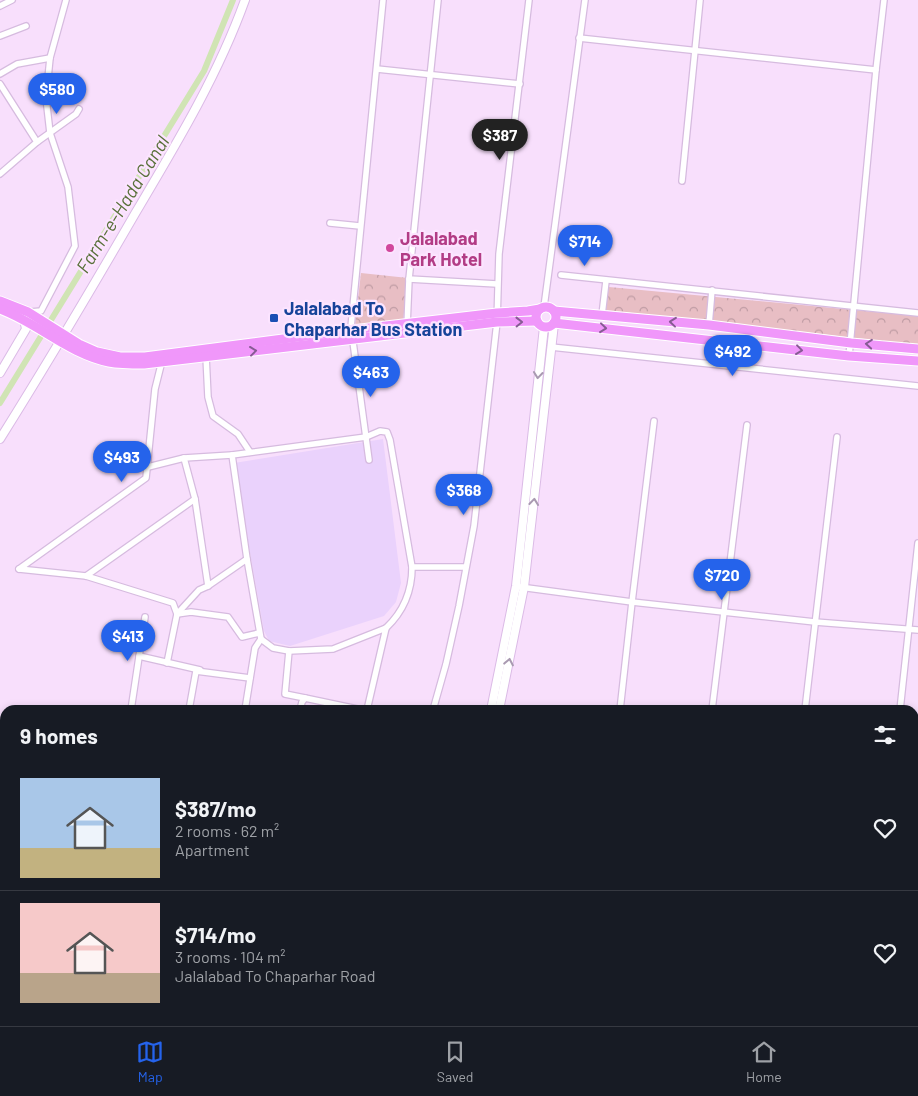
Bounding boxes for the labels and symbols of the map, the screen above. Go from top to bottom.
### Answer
pin: $580 [27,72,87,115]
pin: $387 [470,119,530,161]
water label: Farm-e-Hada Canal [71,130,174,277]
pin: $714 [555,224,615,267]
place label: Jalalabad Park Hotel [400,227,482,270]
marker: Jalalabad Park Hotel [384,242,396,254]
place label: Jalalabad To Chaparhar Bus Station [284,297,462,340]
marker: Jalalabad To Chaparhar Bus Station [268,312,280,324]
one-way arrow [515,316,523,327]
one-way arrow [669,317,677,328]
one-way arrow [599,322,607,333]
pin: $492 [703,334,763,377]
one-way arrow [865,339,873,350]
one-way arrow [795,344,803,355]
one-way arrow [250,346,258,357]
pin: $463 [341,356,401,398]
one-way arrow [533,372,544,380]
pin: $493 [92,440,152,483]
pin: $368 [434,474,494,516]
one-way arrow [528,497,539,505]
pin: $720 [692,558,752,601]
pin: $413 [98,620,158,662]
one-way arrow [503,658,514,667]

